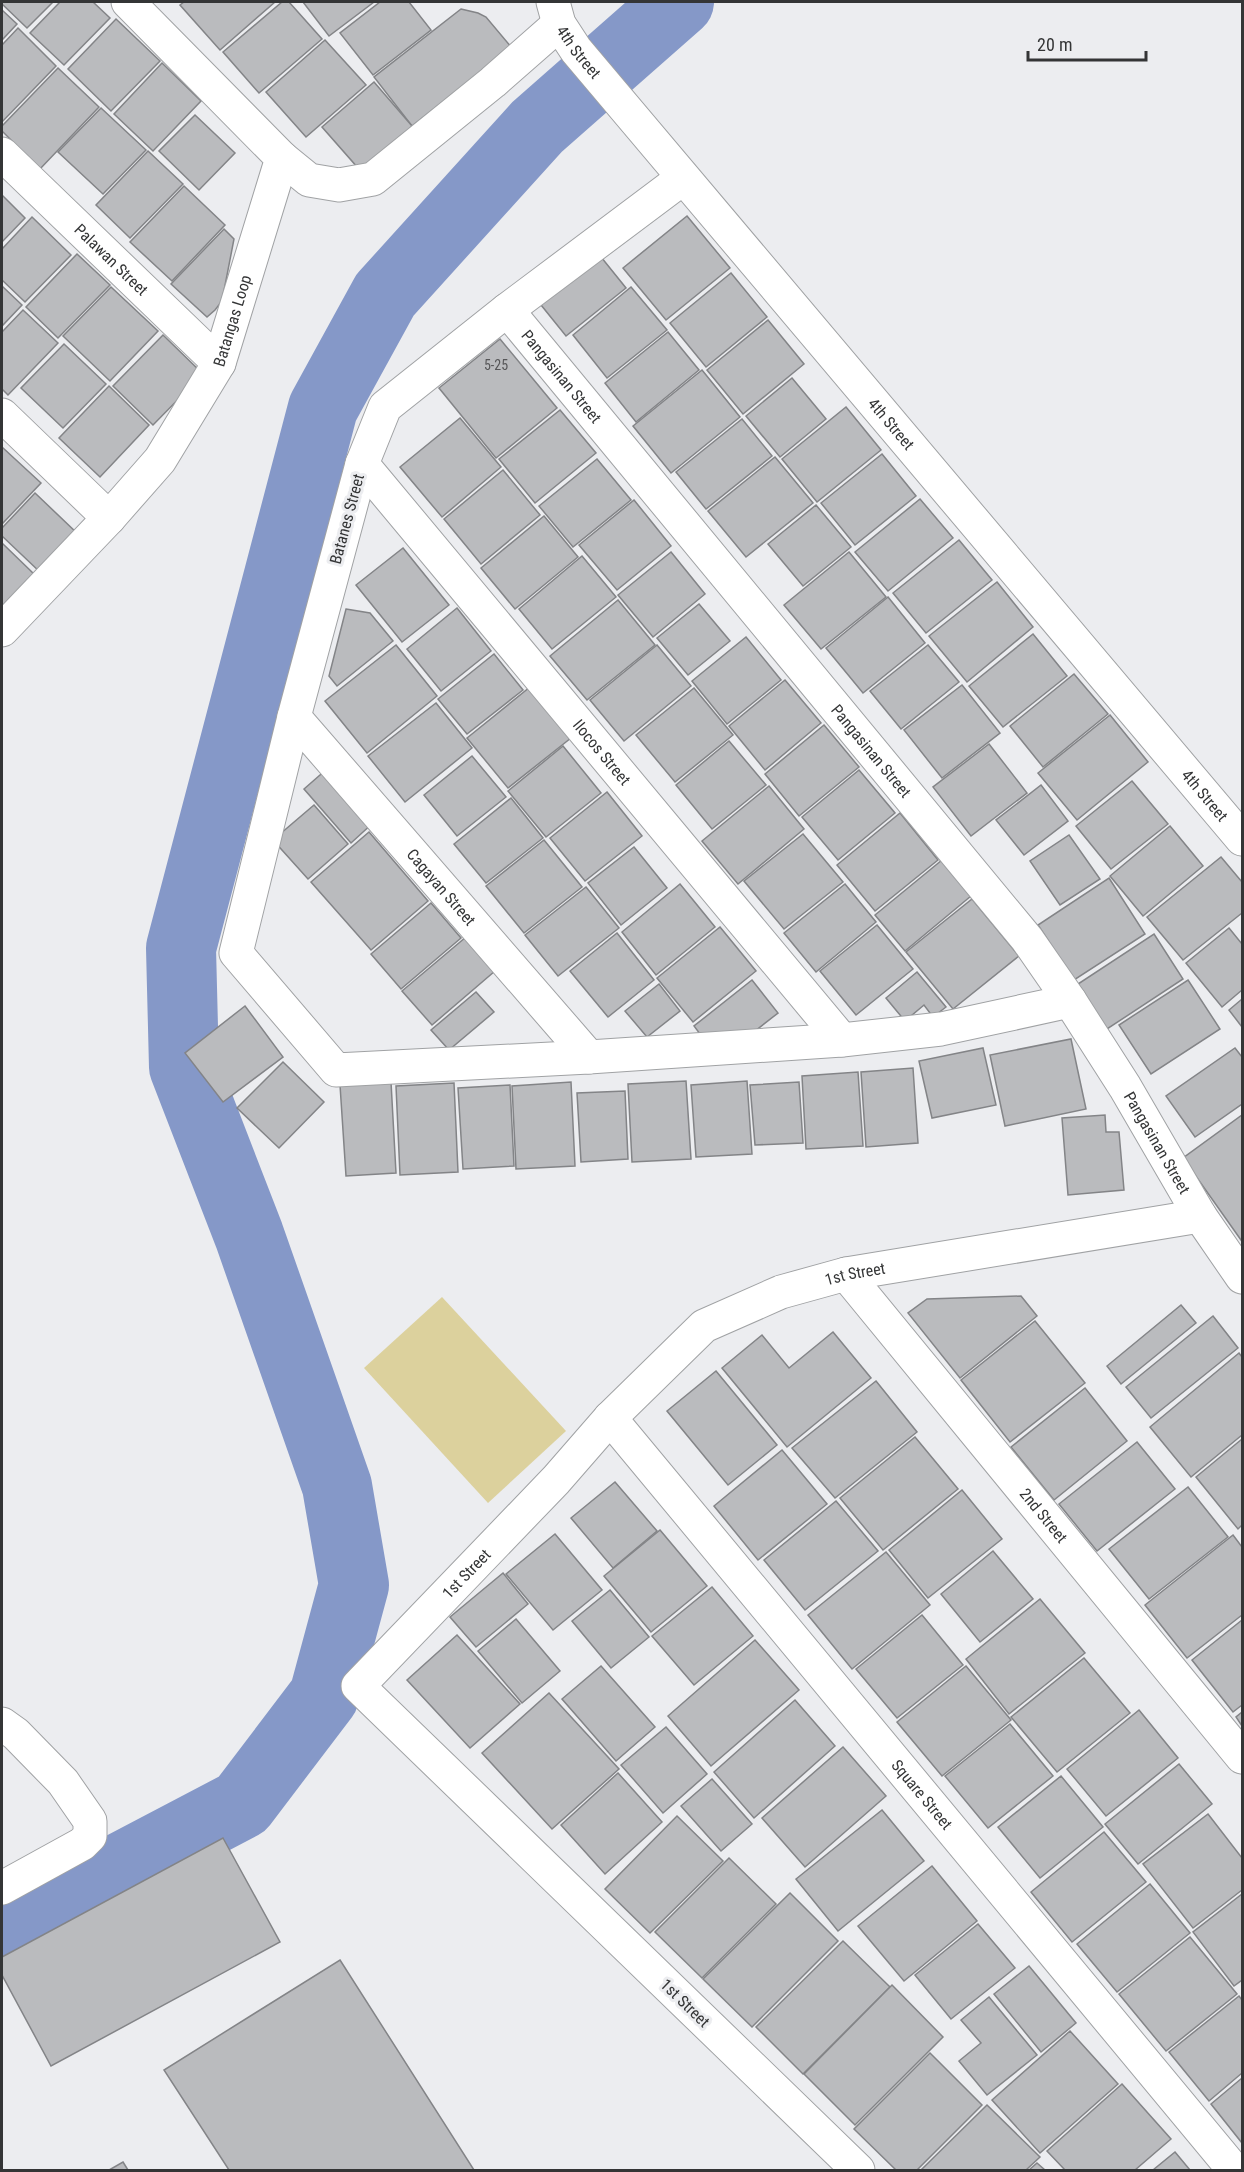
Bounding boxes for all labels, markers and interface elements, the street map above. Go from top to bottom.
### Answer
street label: 4th Street [553,22,605,82]
scale bar [1028,24,1146,62]
text: 20 m [1037,34,1072,55]
street label: Palawan Street [71,220,152,299]
street label: Batangas Loop [209,272,255,369]
street label: Pangasinan Street [518,326,606,427]
house number: 5-25 [484,357,508,373]
street label: 4th Street [864,394,919,454]
street label: Batanes Street [326,472,368,566]
street label: Pangasinan Street [827,700,916,801]
street label: Ilocos Street [569,715,635,789]
street label: 4th Street [1178,766,1232,825]
street label: Cagayan Street [403,845,480,929]
street label: Pangasinan Street [1120,1088,1195,1197]
street label: 1st Street [823,1258,887,1289]
street label: 2nd Street [1016,1484,1072,1547]
street label: 1st Street [438,1545,494,1602]
street label: Square Street [888,1755,957,1833]
street label: 1st Street [656,1975,714,2031]

